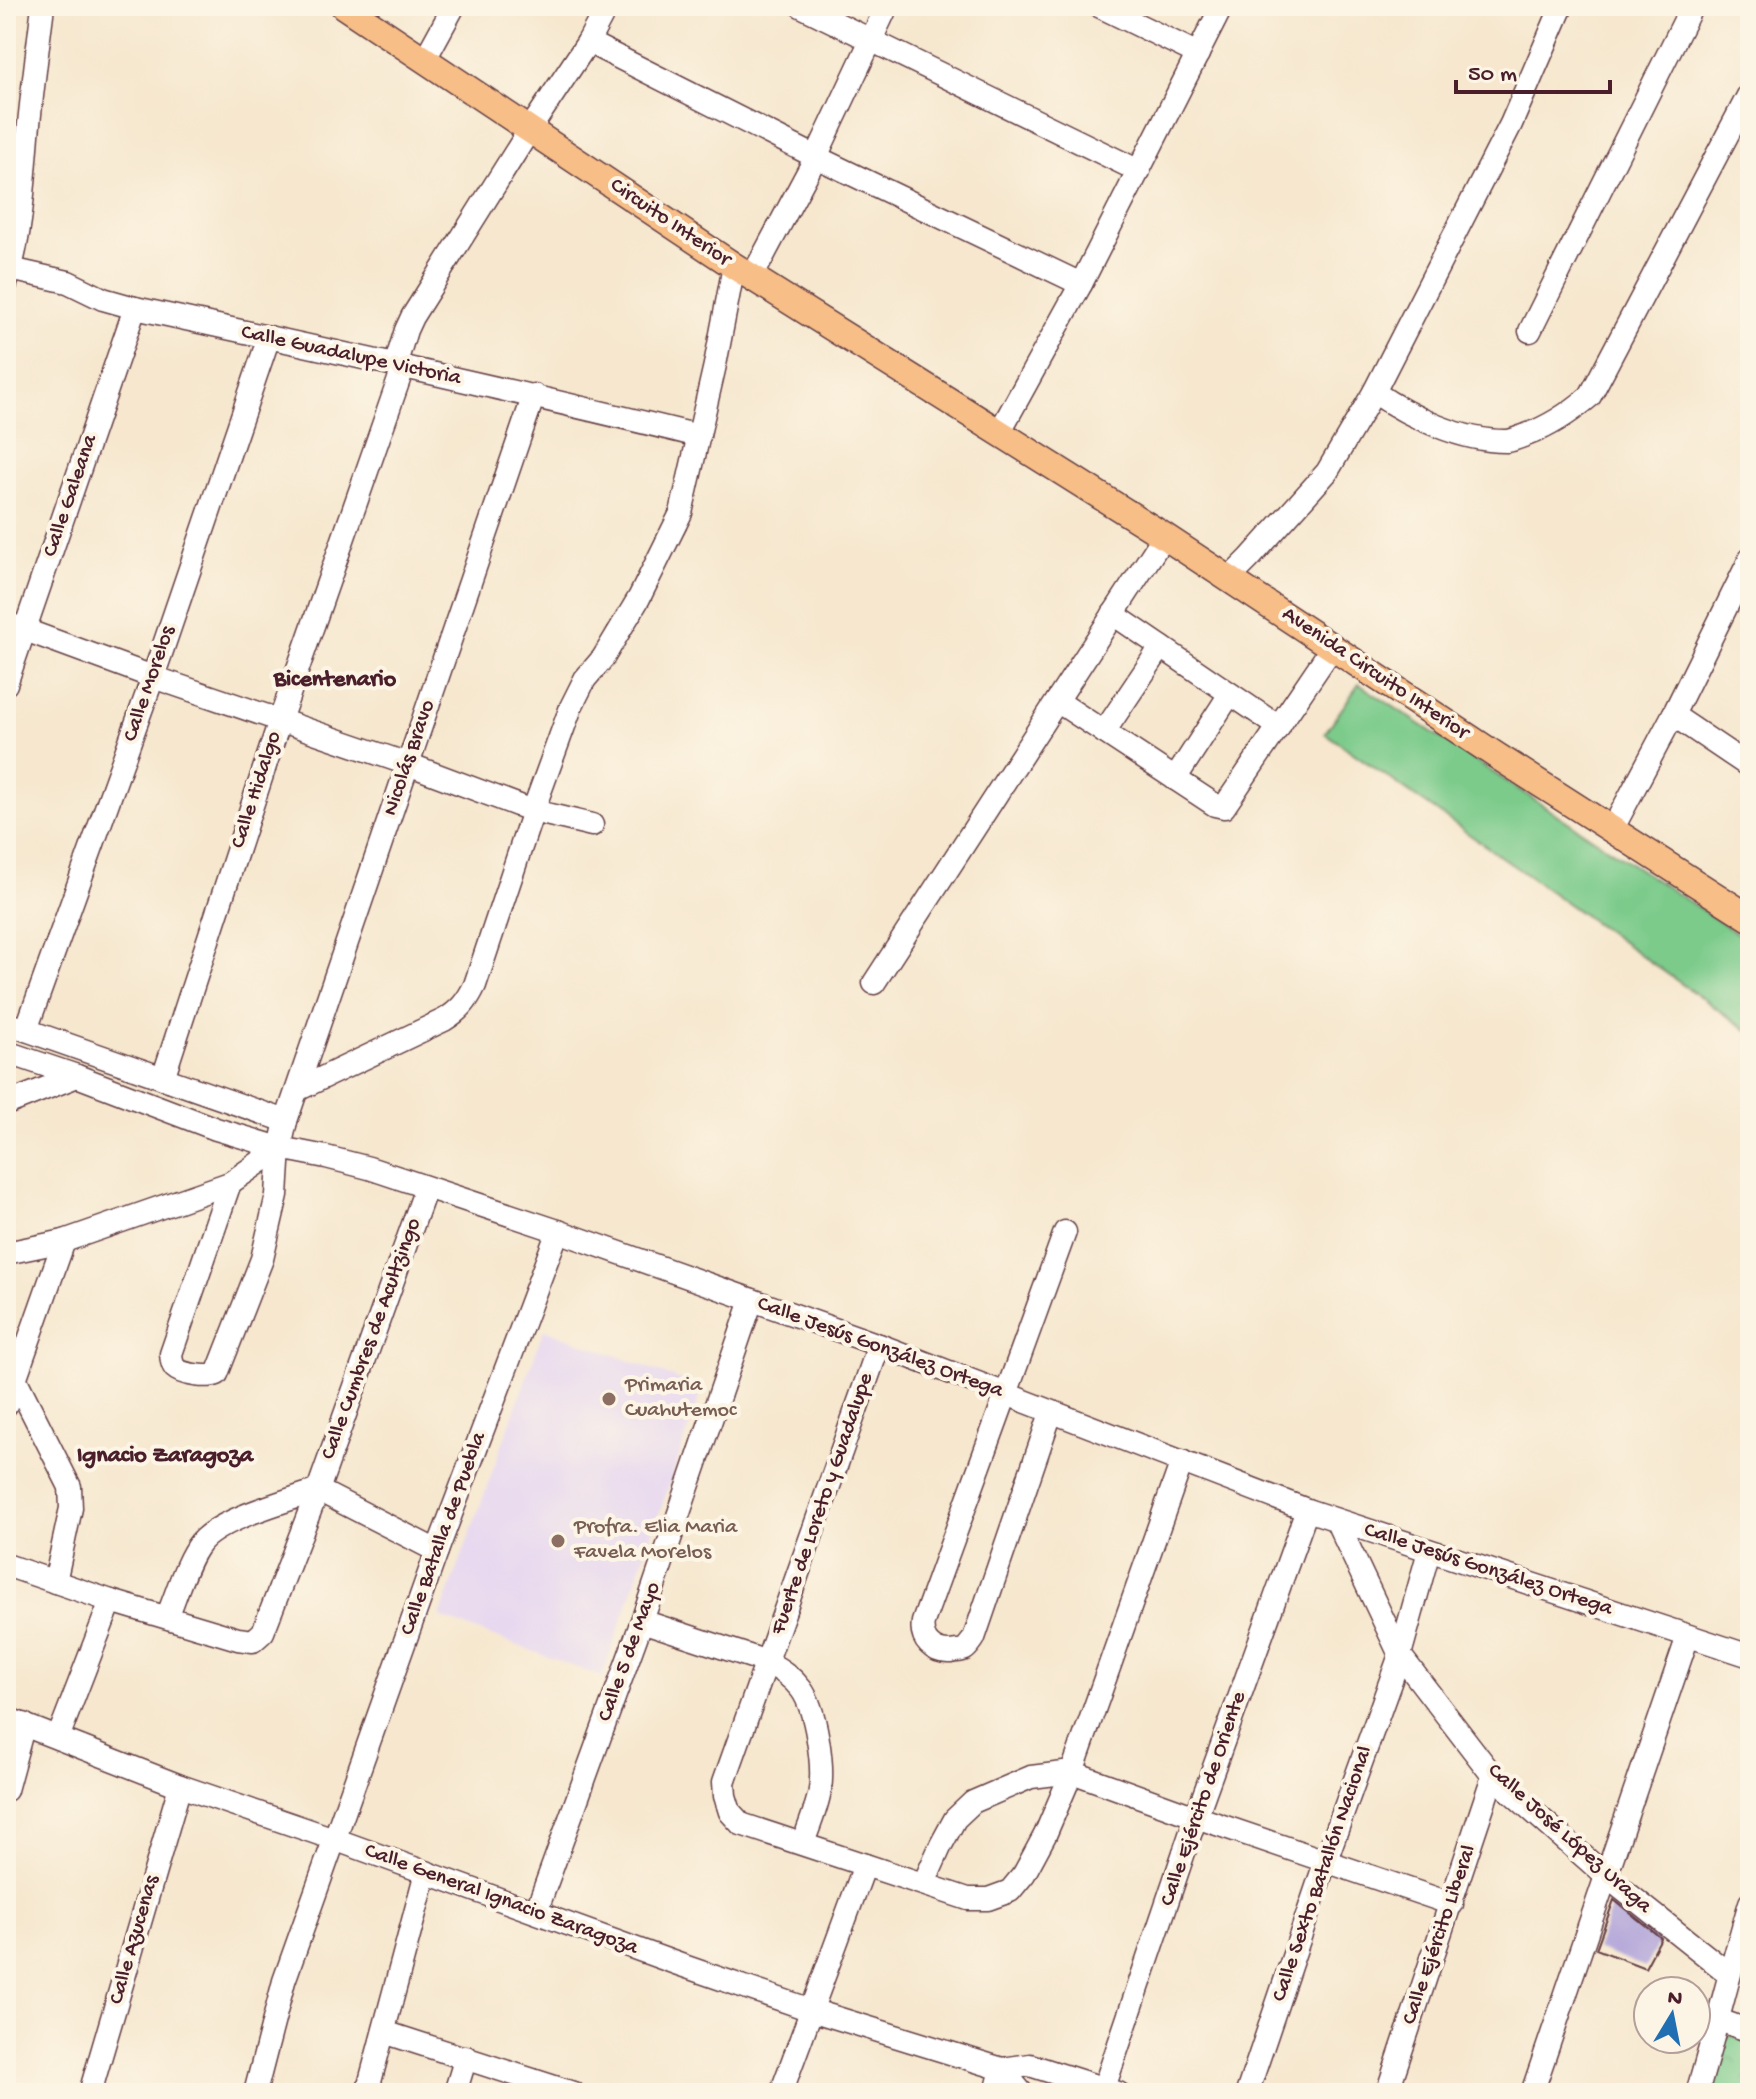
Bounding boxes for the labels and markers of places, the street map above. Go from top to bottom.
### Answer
place label: Primaria Cuahutemoc [624,1373,738,1424]
marker: Primaria Cuahutemoc [600,1390,618,1408]
place label: Profra. Elia Maria Favela Morelos [573,1515,738,1566]
marker: Profra. Elia Maria Favela Morelos [549,1532,567,1550]

